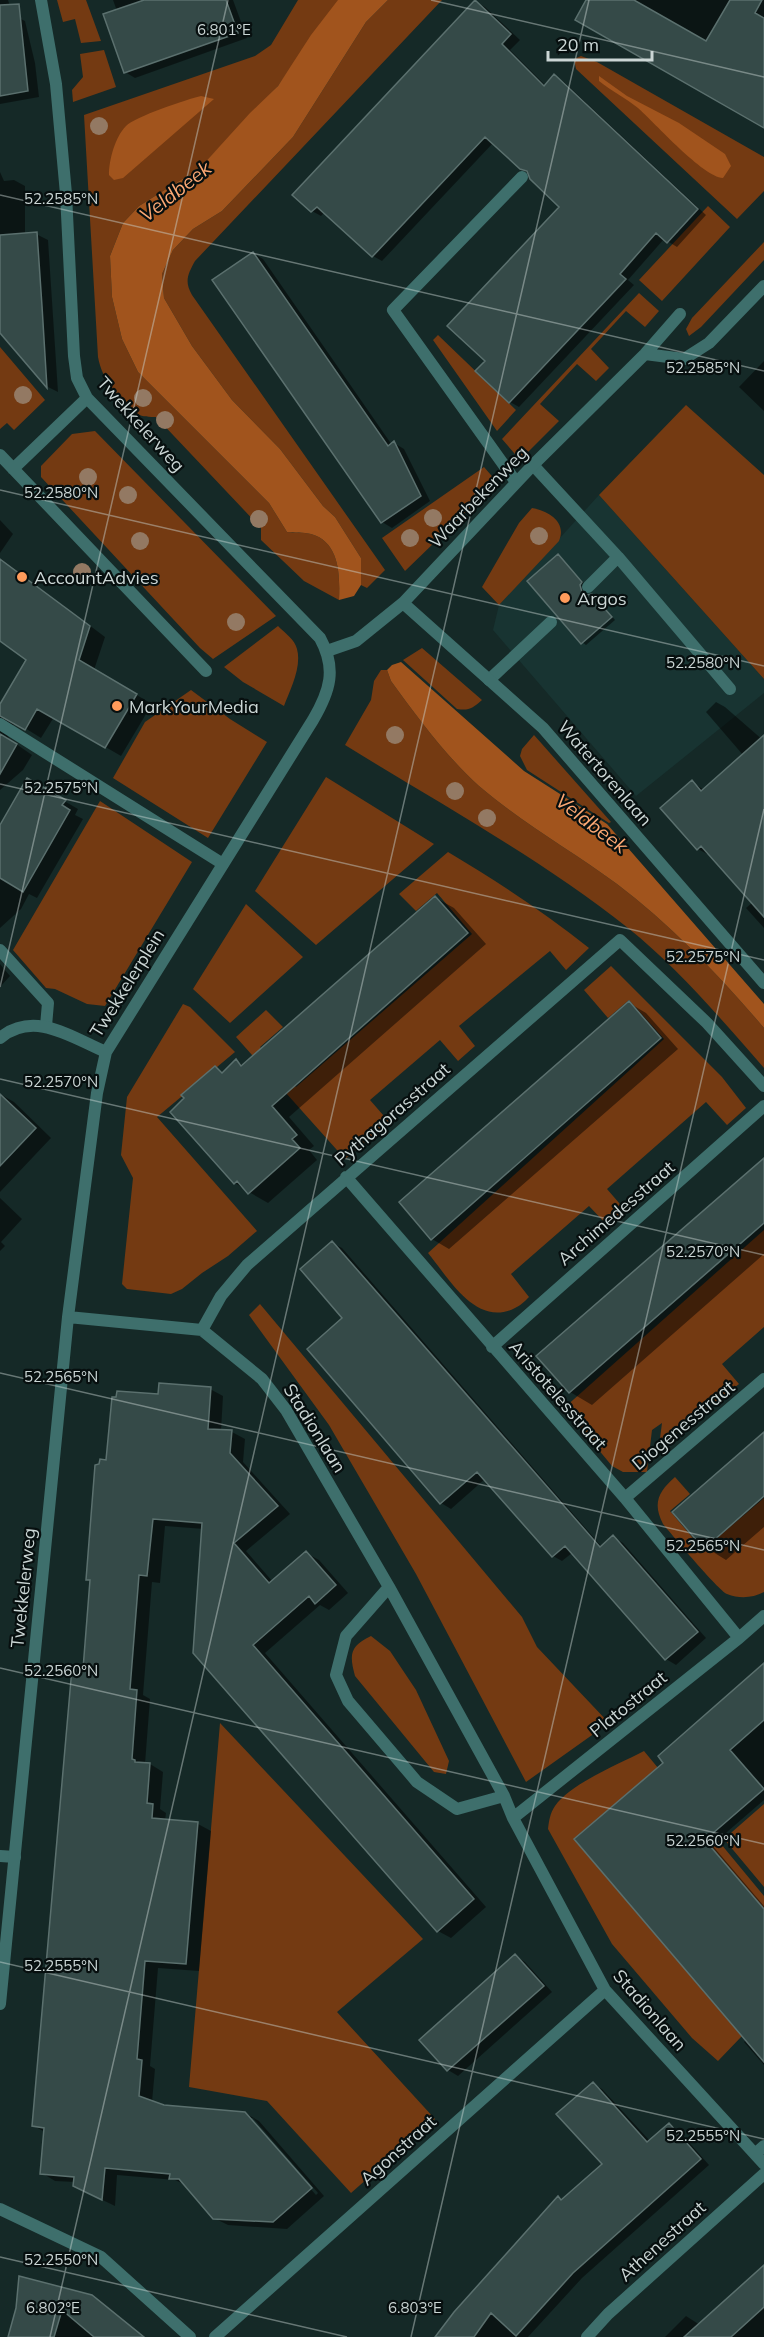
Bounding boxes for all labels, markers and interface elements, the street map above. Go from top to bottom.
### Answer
text: 6.801°E [197,20,251,39]
scale bar [548,24,652,62]
text: 20 m [557,33,599,56]
water label: Veldbeek [134,155,217,227]
text: 52.2585°N [24,189,98,208]
text: 52.2585°N [666,358,740,377]
street label: Twekkelerweg [92,372,190,476]
street label: Waarbekenweg [423,441,533,553]
text: 52.2580°N [24,483,98,502]
place label: AccountAdvies [34,566,159,589]
marker: AccountAdvies [15,570,29,584]
place label: Argos [577,587,627,610]
marker: Argos [558,591,572,605]
text: 52.2580°N [666,653,740,672]
place label: MarkYourMedia [129,695,259,718]
marker: MarkYourMedia [110,699,124,713]
street label: Watertorenlaan [553,715,657,831]
text: 52.2575°N [24,778,98,797]
water label: Veldbeek [551,788,634,859]
street label: Twekkelerplein [85,925,169,1041]
text: 52.2575°N [666,947,740,966]
street label: Pythagorasstraat [329,1057,455,1171]
text: 52.2570°N [24,1072,98,1091]
street label: Archimedesstraat [553,1156,679,1270]
text: 52.2570°N [666,1242,740,1261]
street label: Aristotelesstraat [504,1335,612,1455]
text: 52.2565°N [24,1367,98,1386]
street label: Diogenesstraat [627,1375,739,1475]
street label: Stadionlaan [279,1379,351,1477]
street label: Twekkelerweg [5,1527,41,1649]
text: 52.2565°N [666,1536,740,1555]
text: 52.2560°N [24,1661,98,1680]
street label: Platostraat [585,1666,671,1742]
text: 52.2560°N [666,1831,740,1850]
text: 52.2555°N [24,1956,98,1975]
street label: Stadionlaan [608,1964,692,2056]
street label: Agonstraat [355,2110,441,2190]
text: 52.2555°N [666,2126,740,2145]
street label: Athenestraat [614,2196,710,2286]
text: 52.2550°N [24,2250,98,2269]
text: 6.802°E [26,2298,80,2317]
text: 6.803°E [388,2298,442,2317]

